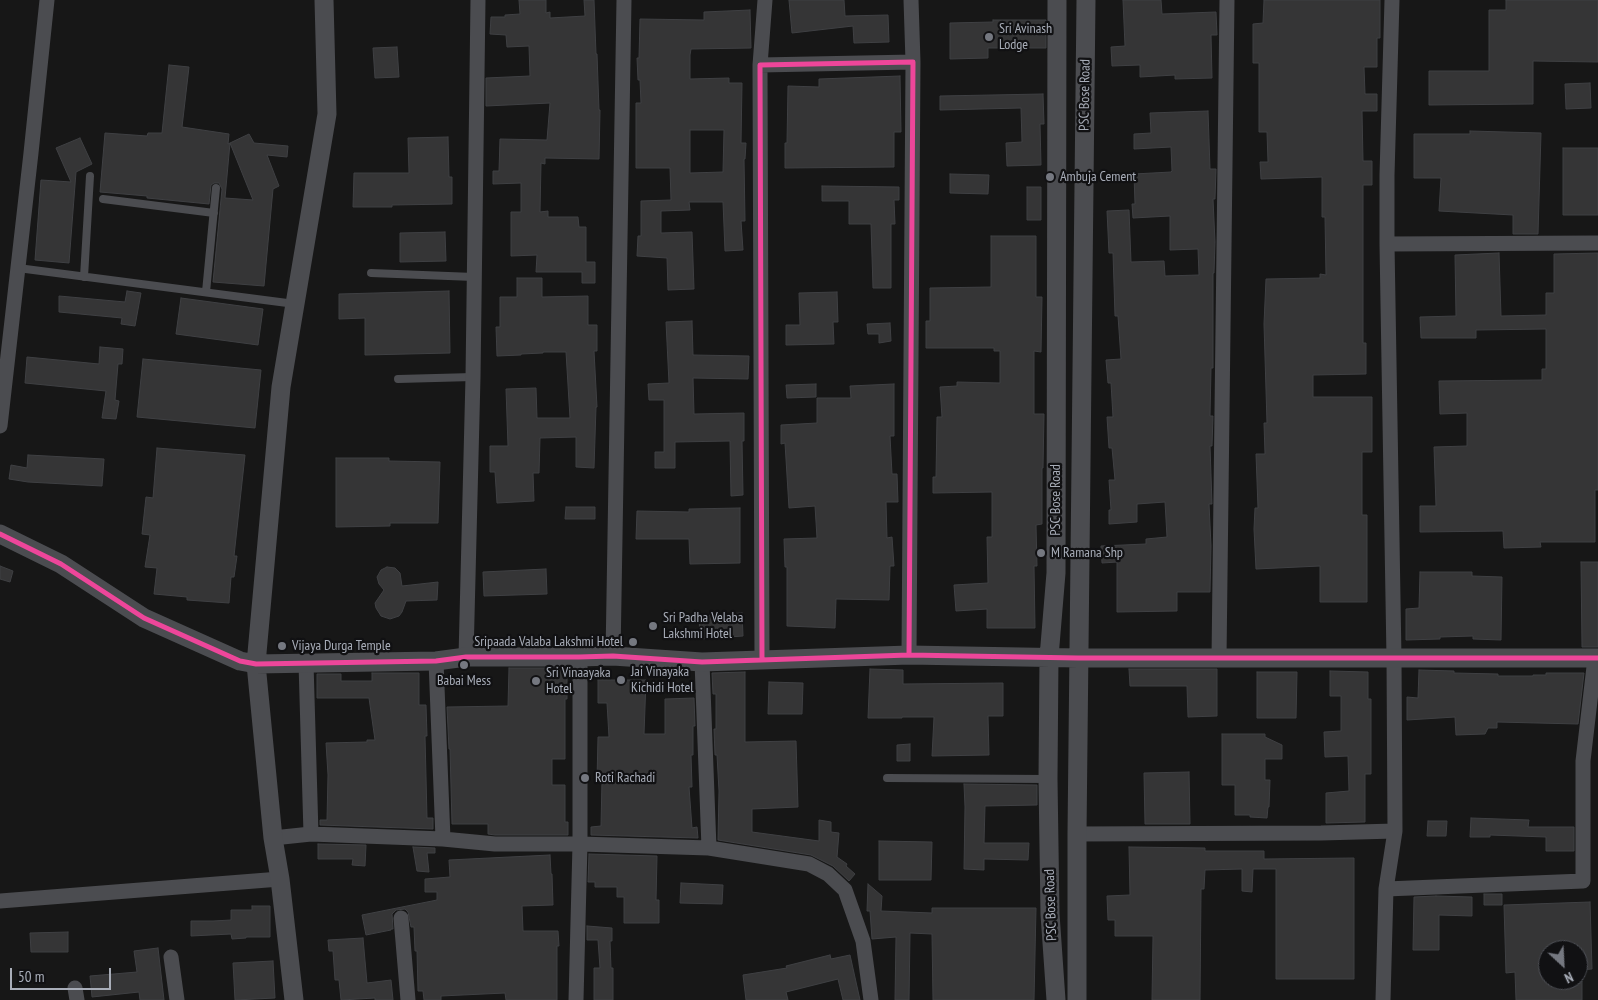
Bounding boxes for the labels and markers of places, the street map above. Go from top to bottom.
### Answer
place label: Sri Avinash Lodge [999,21,1052,54]
marker: Sri Avinash Lodge [983,31,995,43]
place label: Ambuja Cement [1060,169,1136,185]
marker: Ambuja Cement [1044,171,1056,183]
place label: M Ramana Shp [1051,545,1123,561]
marker: M Ramana Shp [1035,547,1047,559]
place label: Sri Padha Velaba Lakshmi Hotel [663,610,743,642]
marker: Sri Padha Velaba Lakshmi Hotel [647,620,659,632]
place label: Sripaada Valaba Lakshmi Hotel [474,634,623,650]
marker: Sripaada Valaba Lakshmi Hotel [627,636,639,648]
place label: Vijaya Durga Temple [292,638,391,654]
marker: Vijaya Durga Temple [276,640,288,652]
marker: Babai Mess [458,659,470,671]
place label: Jai Vinayaka Kichidi Hotel [631,664,694,696]
place label: Sri Vinaayaka Hotel [546,665,611,698]
place label: Babai Mess [437,673,491,689]
marker: Jai Vinayaka Kichidi Hotel [615,674,627,686]
marker: Sri Vinaayaka Hotel [530,675,542,687]
place label: Roti Rachadi [595,770,655,786]
marker: Roti Rachadi [579,772,591,784]

